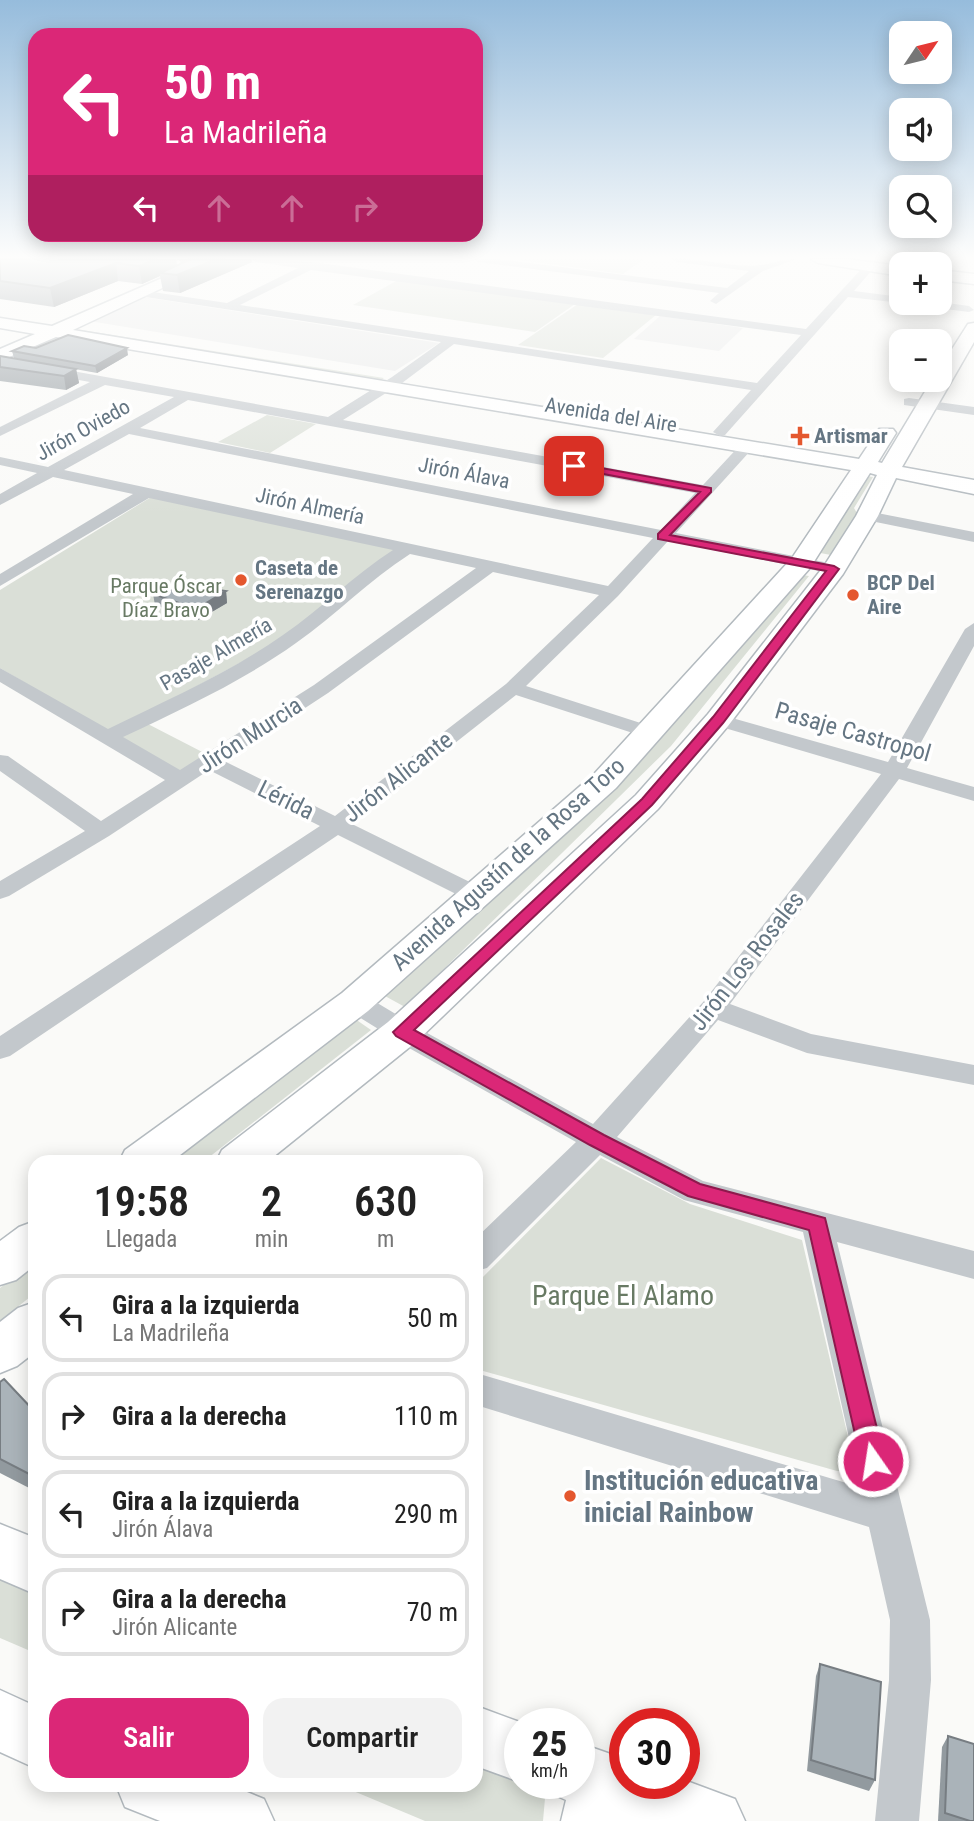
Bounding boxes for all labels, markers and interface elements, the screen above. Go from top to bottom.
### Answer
north arrow [889,21,952,84]
map controls [889,21,952,392]
text: 50 m [164,54,261,111]
icon: left [49,56,140,147]
button: sound [889,98,952,161]
text: La Madrileña [164,113,328,151]
button: search [889,175,952,238]
icon: left [127,189,165,227]
icon: ahead [200,189,238,227]
icon: ahead [273,189,311,227]
icon: right [346,189,384,227]
button: + [889,252,952,315]
button: − [889,329,952,392]
street label: Avenida del Aire [543,393,679,437]
street label: Jirón Oviedo [32,394,134,466]
place label: Artismar [814,424,888,448]
marker: Artismar [792,428,808,444]
pin [544,436,604,496]
icon: arrive [555,447,593,485]
street label: Jirón Álava [416,452,512,494]
street label: Jirón Almería [253,483,367,529]
place label: Caseta de Serenazgo [255,556,344,604]
place label: BCP Del Aire [867,571,935,619]
marker: Caseta de Serenazgo [233,572,249,588]
park label: Parque Óscar Díaz Bravo [110,574,222,622]
marker: BCP Del Aire [845,587,861,603]
street label: Pasaje Almería [156,612,276,696]
street label: Jirón Murcia [193,691,307,779]
street label: Pasaje Castropol [772,696,934,768]
street label: Jirón Alicante [338,726,458,828]
street label: Avenida Agustín de la Rosa Toro [385,752,631,976]
street label: Lérida [253,775,319,825]
street label: Jirón Los Rosales [684,886,810,1036]
text: 19:58 [94,1177,189,1226]
text: 2 [261,1177,282,1226]
text: 630 [354,1177,417,1226]
text: Llegada [105,1226,177,1253]
text: min [255,1226,288,1253]
text: m [377,1226,394,1253]
park label: Parque El Alamo [532,1279,714,1312]
text: Gira a la izquierda [112,1290,300,1320]
icon: left [53,1299,91,1337]
text: 50 m [407,1303,458,1333]
text: La Madrileña [112,1320,230,1347]
icon: right [53,1397,91,1435]
text: Gira a la derecha [112,1401,286,1431]
text: 110 m [394,1401,458,1431]
position arrow [836,1424,910,1498]
place label: Institución educativa inicial Rainbow [584,1464,818,1529]
text: Gira a la izquierda [112,1486,300,1516]
marker: Institución educativa inicial Rainbow [562,1488,578,1504]
icon: left [53,1495,91,1533]
text: 290 m [394,1499,458,1529]
text: Jirón Álava [112,1516,213,1543]
text: Gira a la derecha [112,1584,286,1614]
icon: right [53,1593,91,1631]
text: 70 m [407,1597,458,1627]
text: Jirón Alicante [112,1614,237,1641]
button: Salir [49,1698,249,1778]
button: Compartir [263,1698,462,1778]
speed limit sign: 30 [609,1708,700,1799]
text: 25 [532,1724,567,1765]
text: km/h [531,1760,568,1781]

